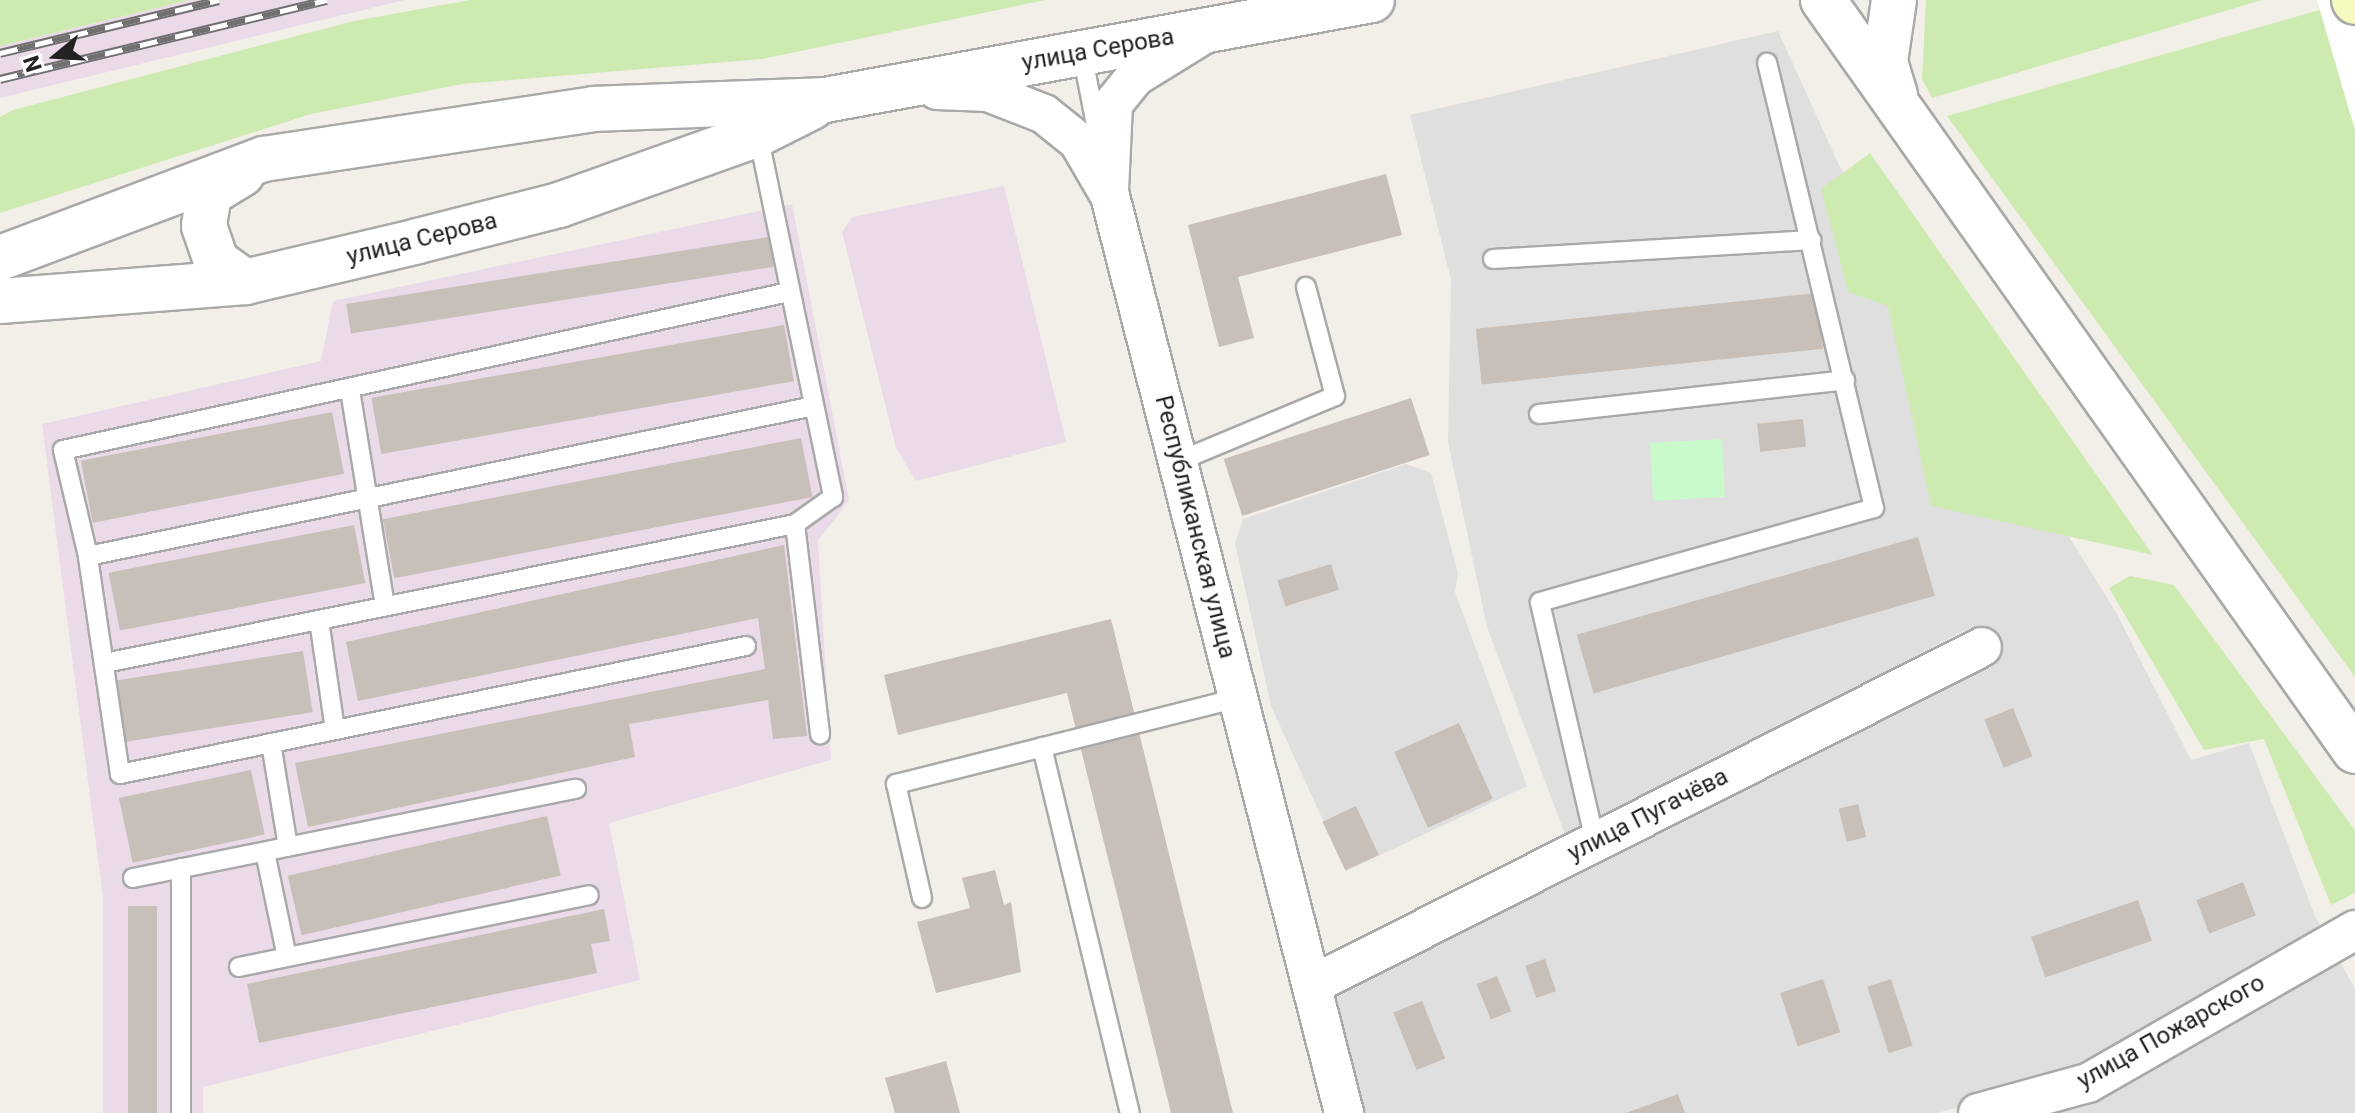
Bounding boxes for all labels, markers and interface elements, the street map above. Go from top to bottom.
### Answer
north arrow [16,16,96,96]
street label: улица Серова [1020,22,1176,78]
text: N [18,52,47,75]
street label: улица Серова [344,206,500,272]
street label: Республиканская улица [1148,393,1242,661]
street label: улица Пугачёва [1563,762,1733,868]
street label: улица Пожарского [2072,969,2270,1095]

